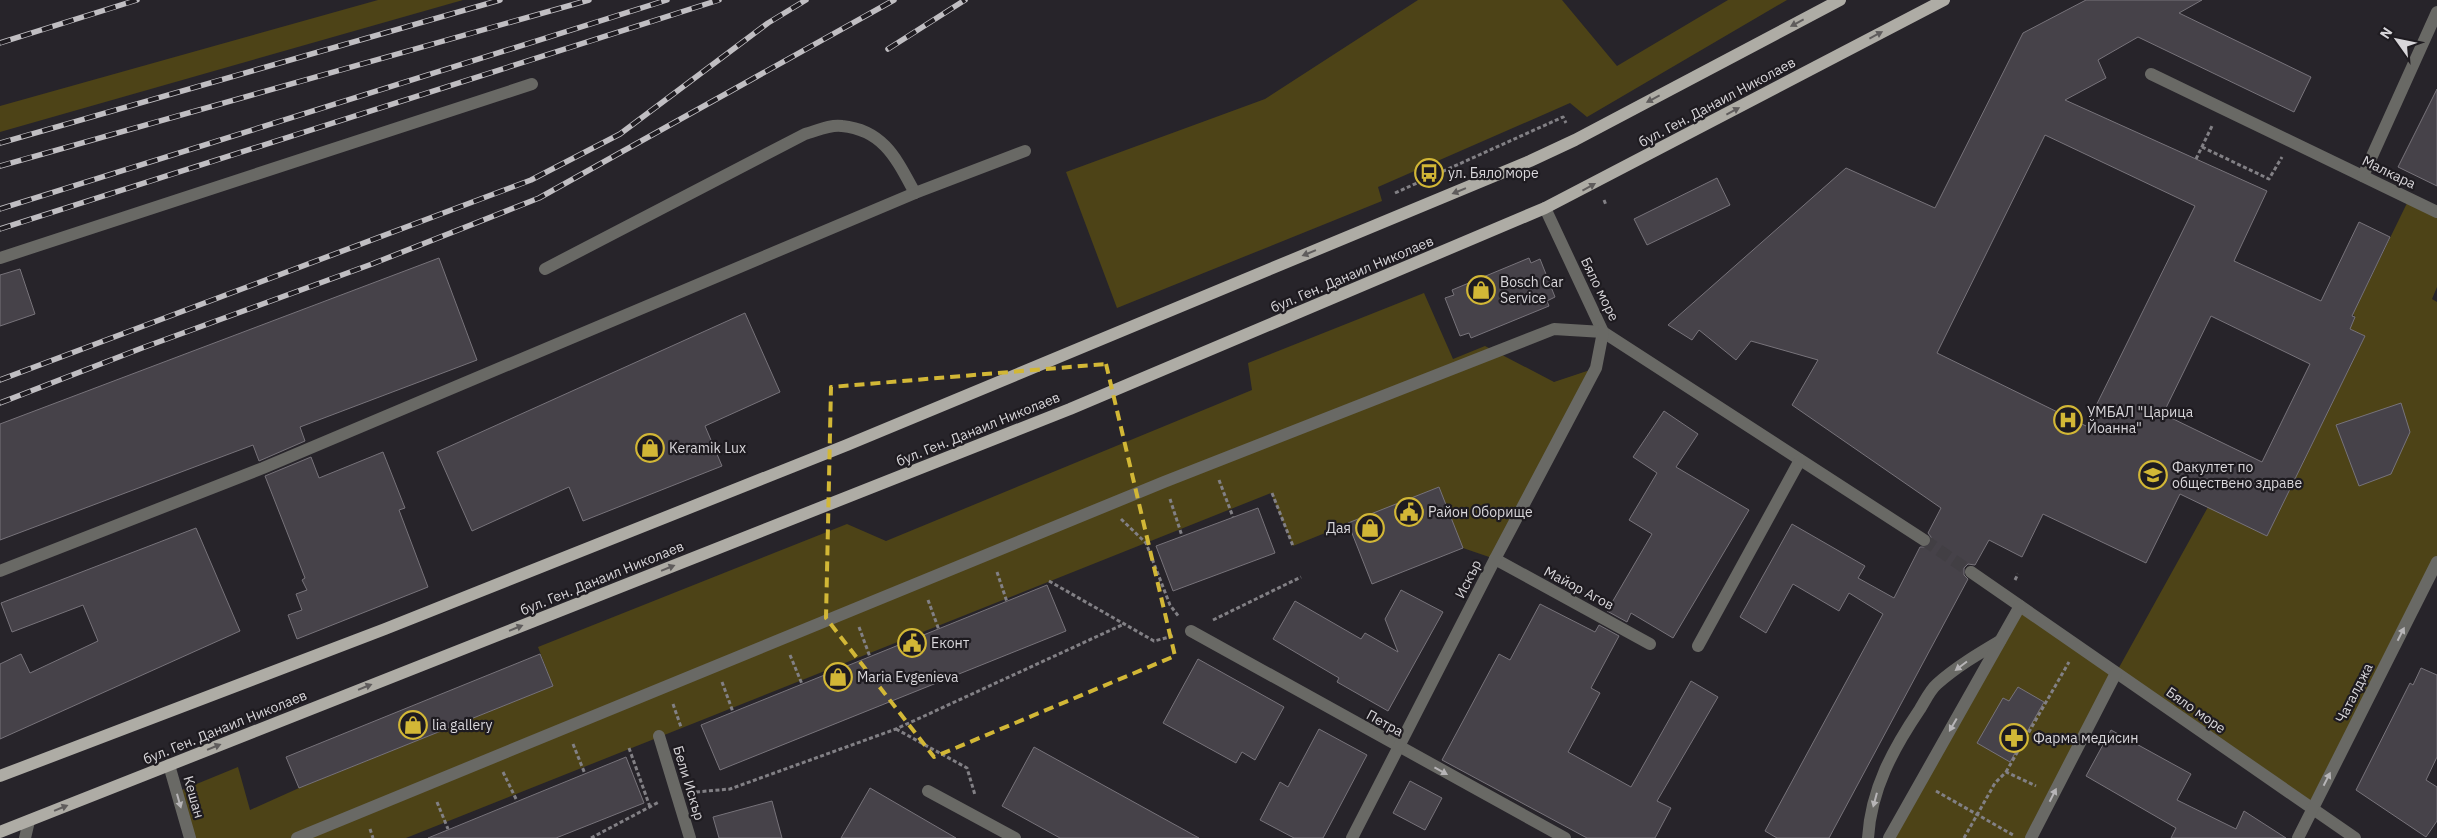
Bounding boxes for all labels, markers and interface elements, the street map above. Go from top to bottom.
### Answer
north arrow [2372,15,2422,65]
one-way arrow [1789,19,1804,27]
text: N [2376,24,2396,42]
one-way arrow [1870,31,1883,40]
street label: бул. Ген. Данаил Николаев [1635,53,1799,151]
one-way arrow [1646,95,1660,103]
one-way arrow [1725,107,1740,115]
street label: Малкара [2359,151,2419,193]
bus stop icon: ул. Бяло море [1414,158,1444,188]
place label: ул. Бяло море [1448,164,1539,182]
one-way arrow [1582,183,1596,191]
one-way arrow [1452,187,1466,195]
street label: бул. Ген. Данаил Николаев [1268,231,1436,317]
one-way arrow [1301,249,1316,257]
street label: Бяло море [1577,254,1623,324]
place label: Bosch Car Service [1500,273,1563,307]
shop icon: Bosch Car Service [1466,275,1496,305]
street label: бул. Ген. Данаил Николаев [893,388,1063,470]
place label: УМБАЛ "Царица Йоанна" [2087,403,2194,437]
hospital icon: УМБАЛ "Царица Йоанна" [2053,405,2083,435]
shop icon: Keramik Lux [635,433,665,463]
place label: Keramik Lux [669,439,746,457]
place label: Факултет по обществено здраве [2172,458,2302,492]
school or university icon: Факултет по обществено здраве [2138,460,2168,490]
public building icon: Район Оборище [1394,497,1424,527]
place label: Район Оборище [1428,503,1533,521]
shop icon: Дая [1355,513,1385,543]
place label: Дая [1326,519,1351,537]
street label: бул. Ген. Данаил Николаев [517,537,687,619]
street label: Искър [1451,557,1485,601]
street label: Майор Агов [1541,562,1617,614]
one-way arrow [660,564,675,571]
one-way arrow [509,623,524,631]
one-way arrow [2397,626,2405,641]
public building icon: Еконт [897,628,927,658]
place label: Еконт [931,634,970,652]
street label: Чаталджа [2331,660,2377,726]
one-way arrow [1954,661,1968,671]
shop icon: Maria Evgenieva [823,662,853,692]
place label: Maria Evgenieva [857,668,959,686]
one-way arrow [358,683,373,691]
street label: Бяло море [2163,683,2230,737]
street label: бул. Ген. Данаил Николаев [140,686,310,768]
street label: Петра [1363,706,1407,741]
shop icon: lia gallery [398,710,428,740]
place label: lia gallery [432,716,492,734]
one-way arrow [1949,717,1957,732]
pharmacy icon: Фарма медисин [1999,723,2029,753]
place label: Фарма медисин [2033,729,2138,747]
one-way arrow [207,743,222,751]
street label: Бели Искър [669,744,709,822]
one-way arrow [1434,767,1449,775]
one-way arrow [2323,771,2331,786]
street label: Кешан [179,774,209,820]
one-way arrow [2049,787,2057,802]
one-way arrow [1870,792,1878,807]
one-way arrow [176,794,184,809]
one-way arrow [54,804,69,811]

